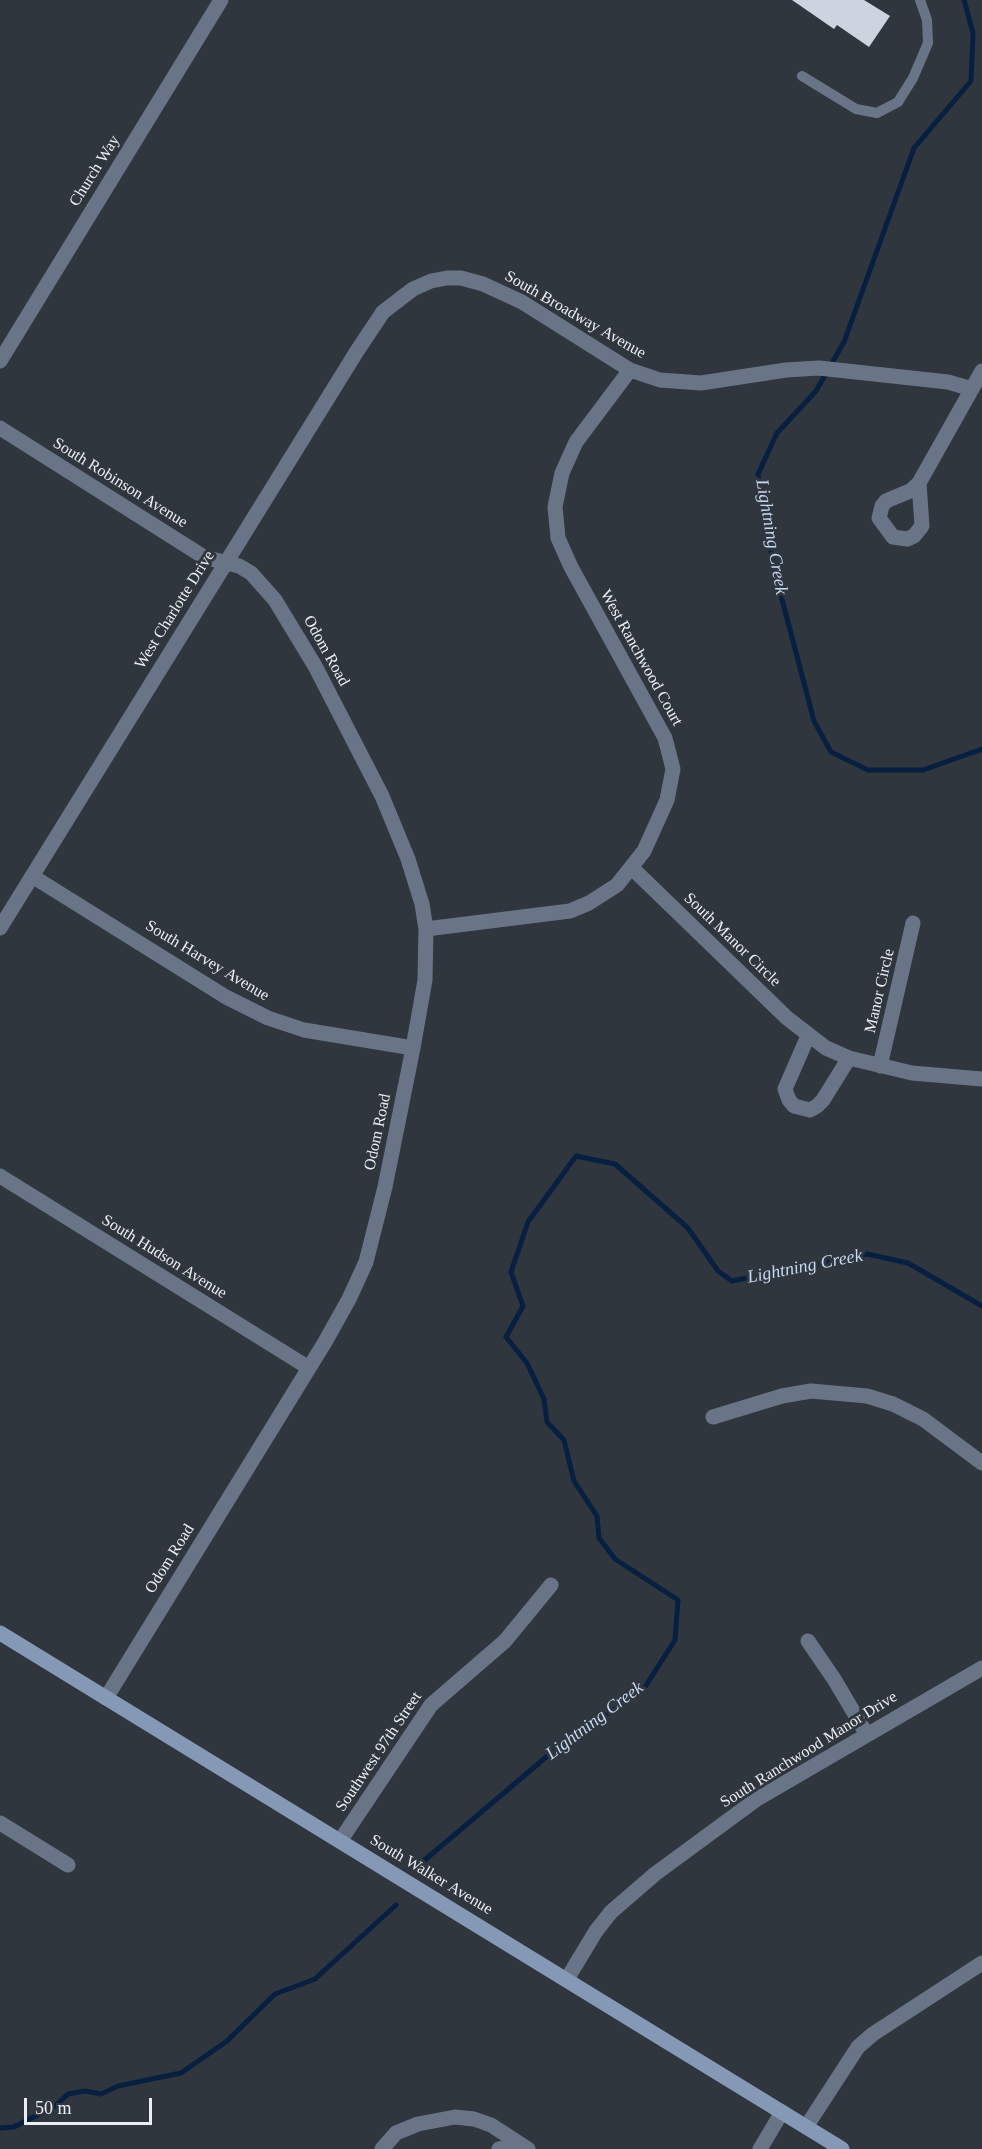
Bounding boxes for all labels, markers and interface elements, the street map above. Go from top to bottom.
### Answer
street label: Church Way [66,132,124,210]
street label: South Broadway Avenue [501,267,649,363]
street label: South Robinson Avenue [49,434,191,532]
water label: Lightning Creek [750,478,792,596]
street label: West Charlotte Drive [131,547,219,673]
street label: West Ranchwood Court [596,587,686,729]
street label: Odom Road [299,612,353,690]
street label: South Manor Circle [680,889,784,991]
street label: South Harvey Avenue [142,916,272,1006]
street label: Manor Circle [861,947,899,1035]
street label: Odom Road [361,1092,395,1172]
street label: South Hudson Avenue [98,1211,230,1303]
water label: Lightning Creek [746,1245,864,1289]
street label: Odom Road [141,1521,199,1597]
water label: Lightning Creek [542,1677,648,1765]
street label: Southwest 97th Street [332,1688,426,1816]
street label: South Ranchwood Manor Drive [717,1688,901,1812]
street label: South Walker Avenue [366,1831,496,1919]
scale bar [27,2086,154,2124]
text: 50 m [35,2098,72,2118]

